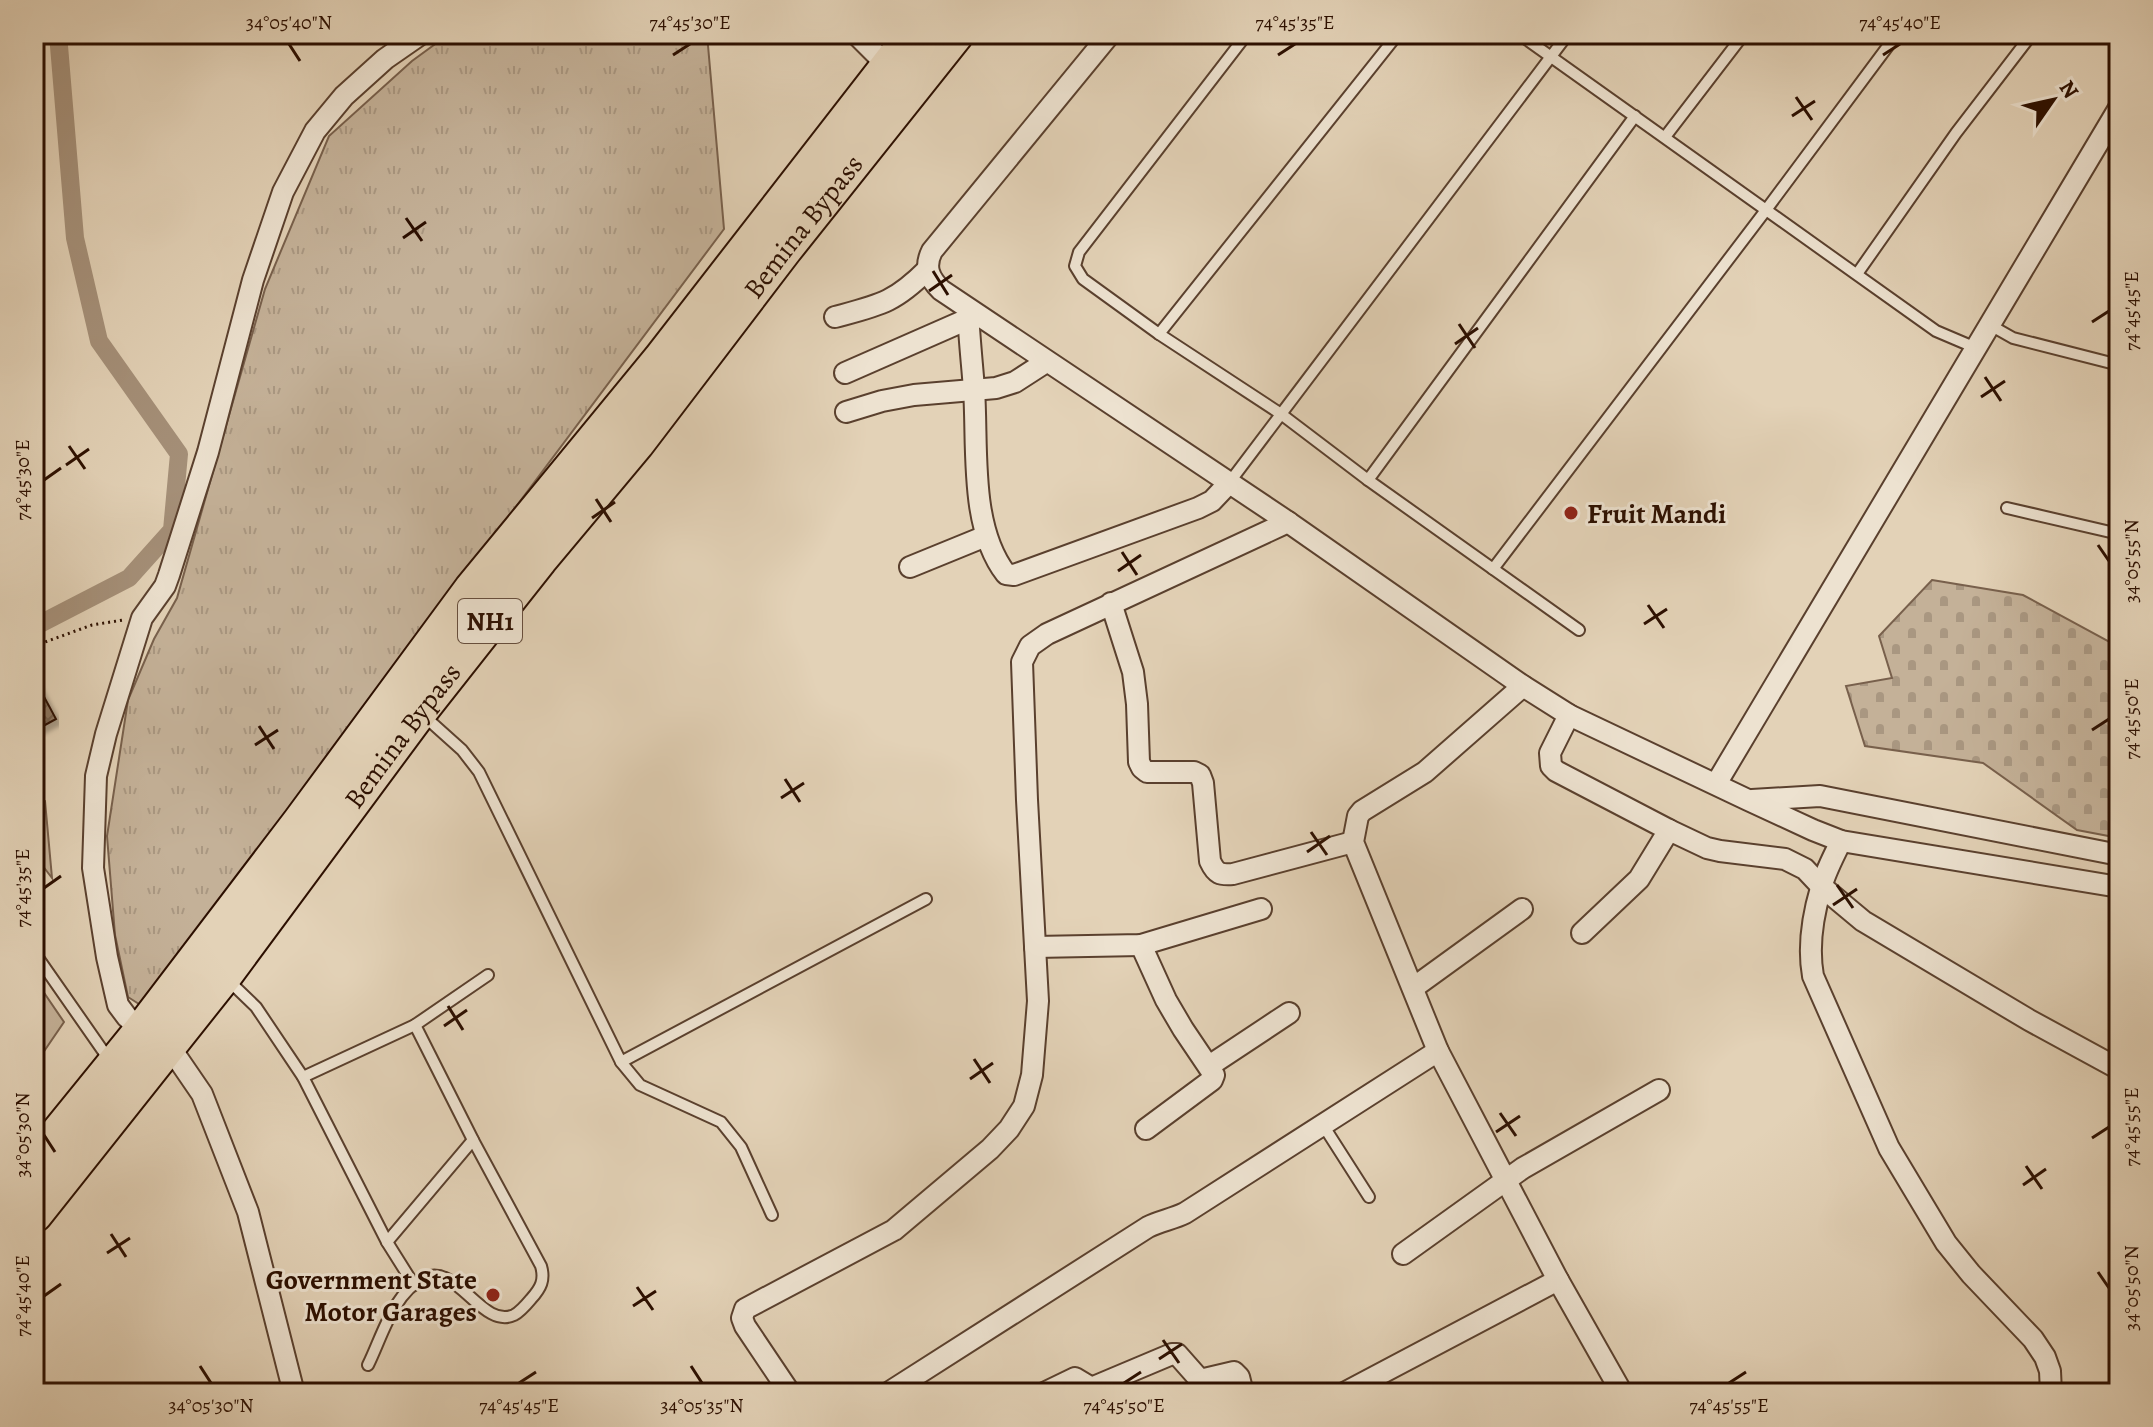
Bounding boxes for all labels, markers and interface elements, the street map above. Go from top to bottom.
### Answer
text: 34°05'40"N [246,9,332,36]
text: 74°45'30"E [649,9,731,36]
text: 74°45'35"E [1255,9,1335,36]
text: 74°45'40"E [1859,9,1941,36]
north arrow [2013,60,2093,140]
text: N [2052,74,2086,104]
street label: Bemina Bypass [735,147,872,306]
text: 74°45'45"E [2118,271,2145,351]
text: 74°45'30"E [9,439,36,521]
place label: Fruit Mandi [1587,495,1726,533]
marker: Fruit Mandi [1562,504,1580,522]
text: 34°05'55"N [2118,519,2145,603]
road number: NH1 [458,599,522,643]
street label: Bemina Bypass [335,655,470,816]
text: 74°45'50"E [2118,678,2145,760]
text: 74°45'35"E [9,848,36,928]
text: 74°45'55"E [2118,1087,2145,1167]
text: 34°05'30"N [9,1092,36,1178]
text: 34°05'50"N [2118,1245,2145,1331]
text: 74°45'40"E [9,1255,36,1337]
place label: Government State Motor Garages [266,1261,477,1331]
marker: Government State Motor Garages [484,1286,502,1304]
text: 34°05'30"N [168,1392,254,1419]
text: 74°45'45"E [479,1392,559,1419]
text: 34°05'35"N [660,1392,744,1419]
text: 74°45'50"E [1083,1392,1165,1419]
text: 74°45'55"E [1689,1392,1769,1419]

